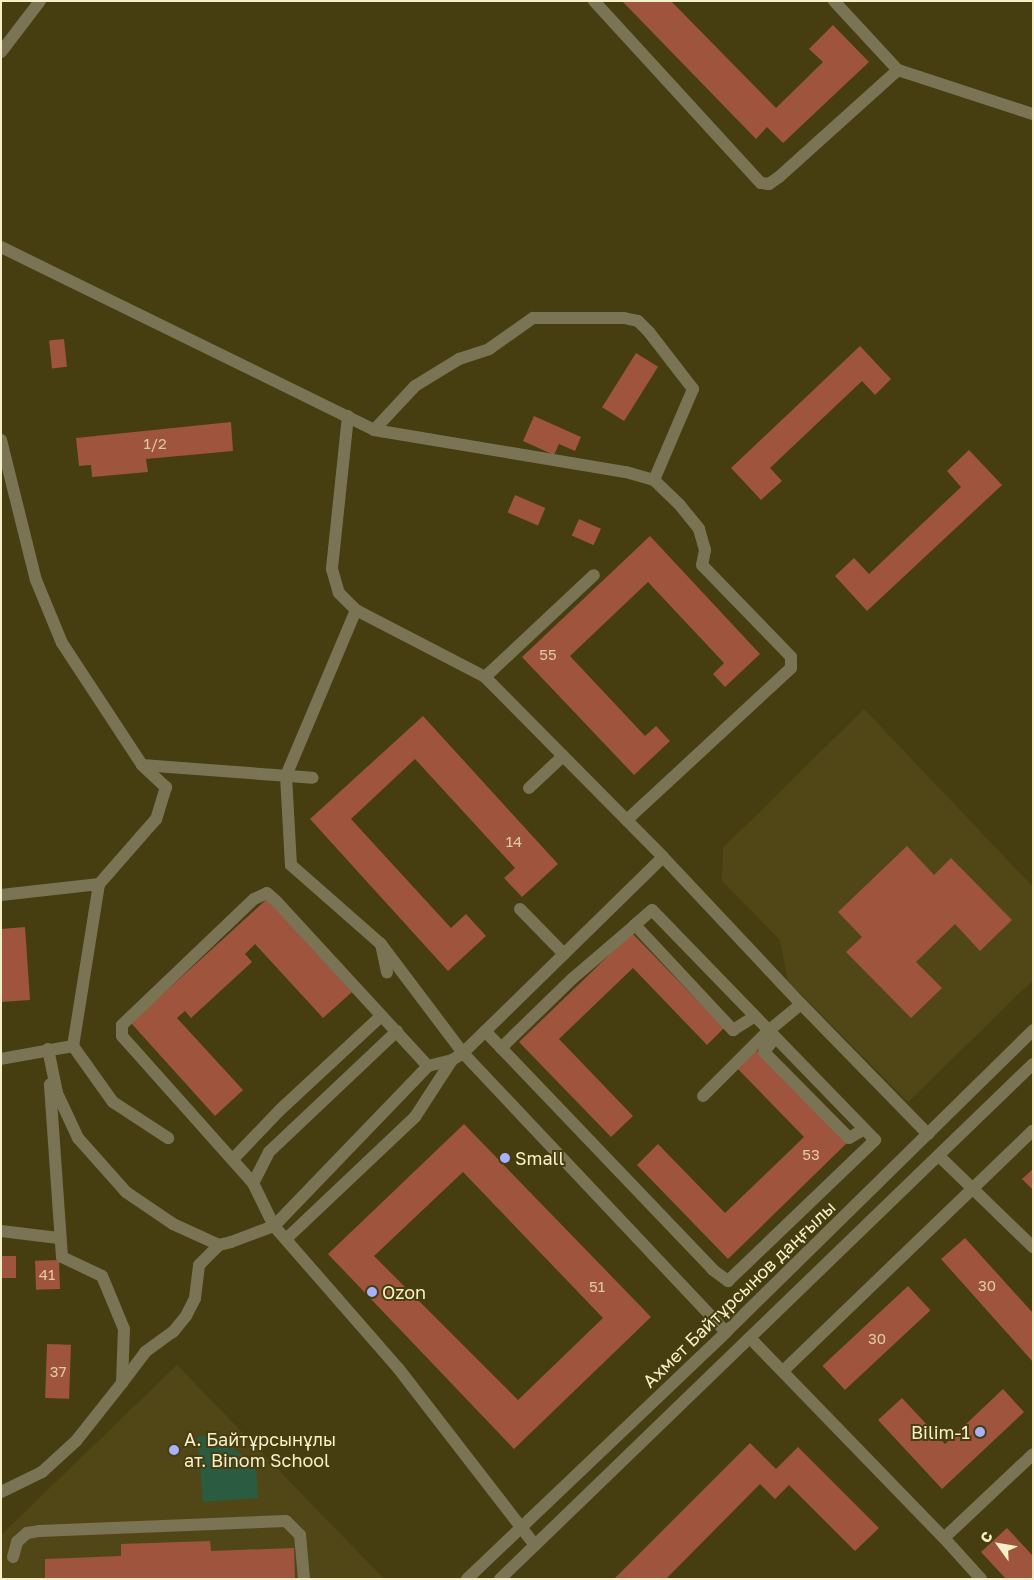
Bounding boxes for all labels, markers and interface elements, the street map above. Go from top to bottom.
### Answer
house number: 1/2 [143,435,167,453]
house number: 55 [539,646,557,664]
house number: 14 [506,833,522,851]
house number: 53 [802,1146,820,1164]
place label: Small [515,1147,564,1169]
marker: Small [499,1152,511,1164]
street label: Ахмет Байтұрсынов даңғылы [638,1196,840,1392]
house number: 41 [39,1266,55,1284]
house number: 30 [978,1277,996,1295]
house number: 51 [589,1278,605,1296]
place label: Ozon [382,1281,426,1303]
marker: Ozon [366,1286,378,1298]
house number: 30 [868,1330,886,1348]
house number: 37 [50,1363,66,1381]
place label: Bilim-1 [911,1421,970,1443]
marker: Bilim-1 [974,1426,986,1438]
place label: А. Байтұрсынұлы ат. Binom School [184,1429,336,1472]
marker: А. Байтұрсынұлы ат. Binom School [168,1444,180,1456]
north arrow [974,1520,1024,1570]
text: С [976,1528,996,1546]

